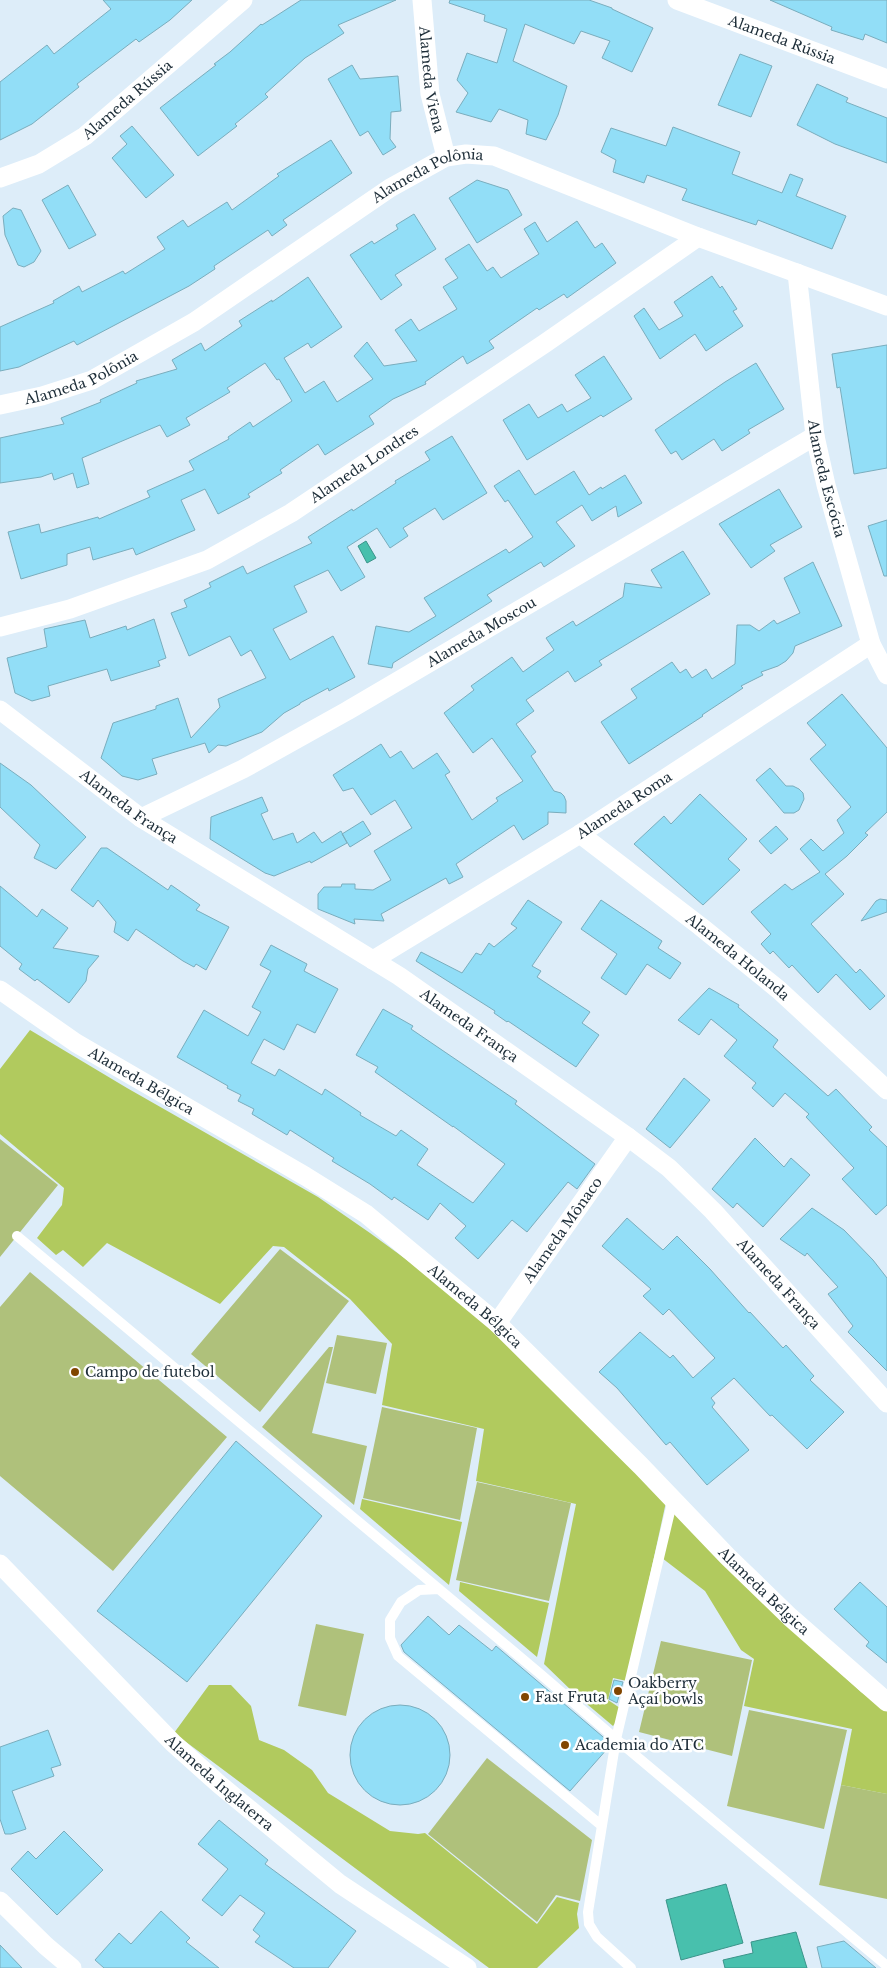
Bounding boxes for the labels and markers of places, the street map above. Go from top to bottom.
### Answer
place label: Campo de futebol [85,1363,215,1381]
marker: Campo de futebol [69,1366,81,1378]
place label: Oakberry Açaí bowls [627,1674,703,1708]
marker: Oakberry Açaí bowls [612,1685,624,1697]
place label: Fast Fruta [535,1688,606,1706]
marker: Fast Fruta [519,1691,531,1703]
place label: Academia do ATC [574,1736,704,1754]
marker: Academia do ATC [559,1739,571,1751]

